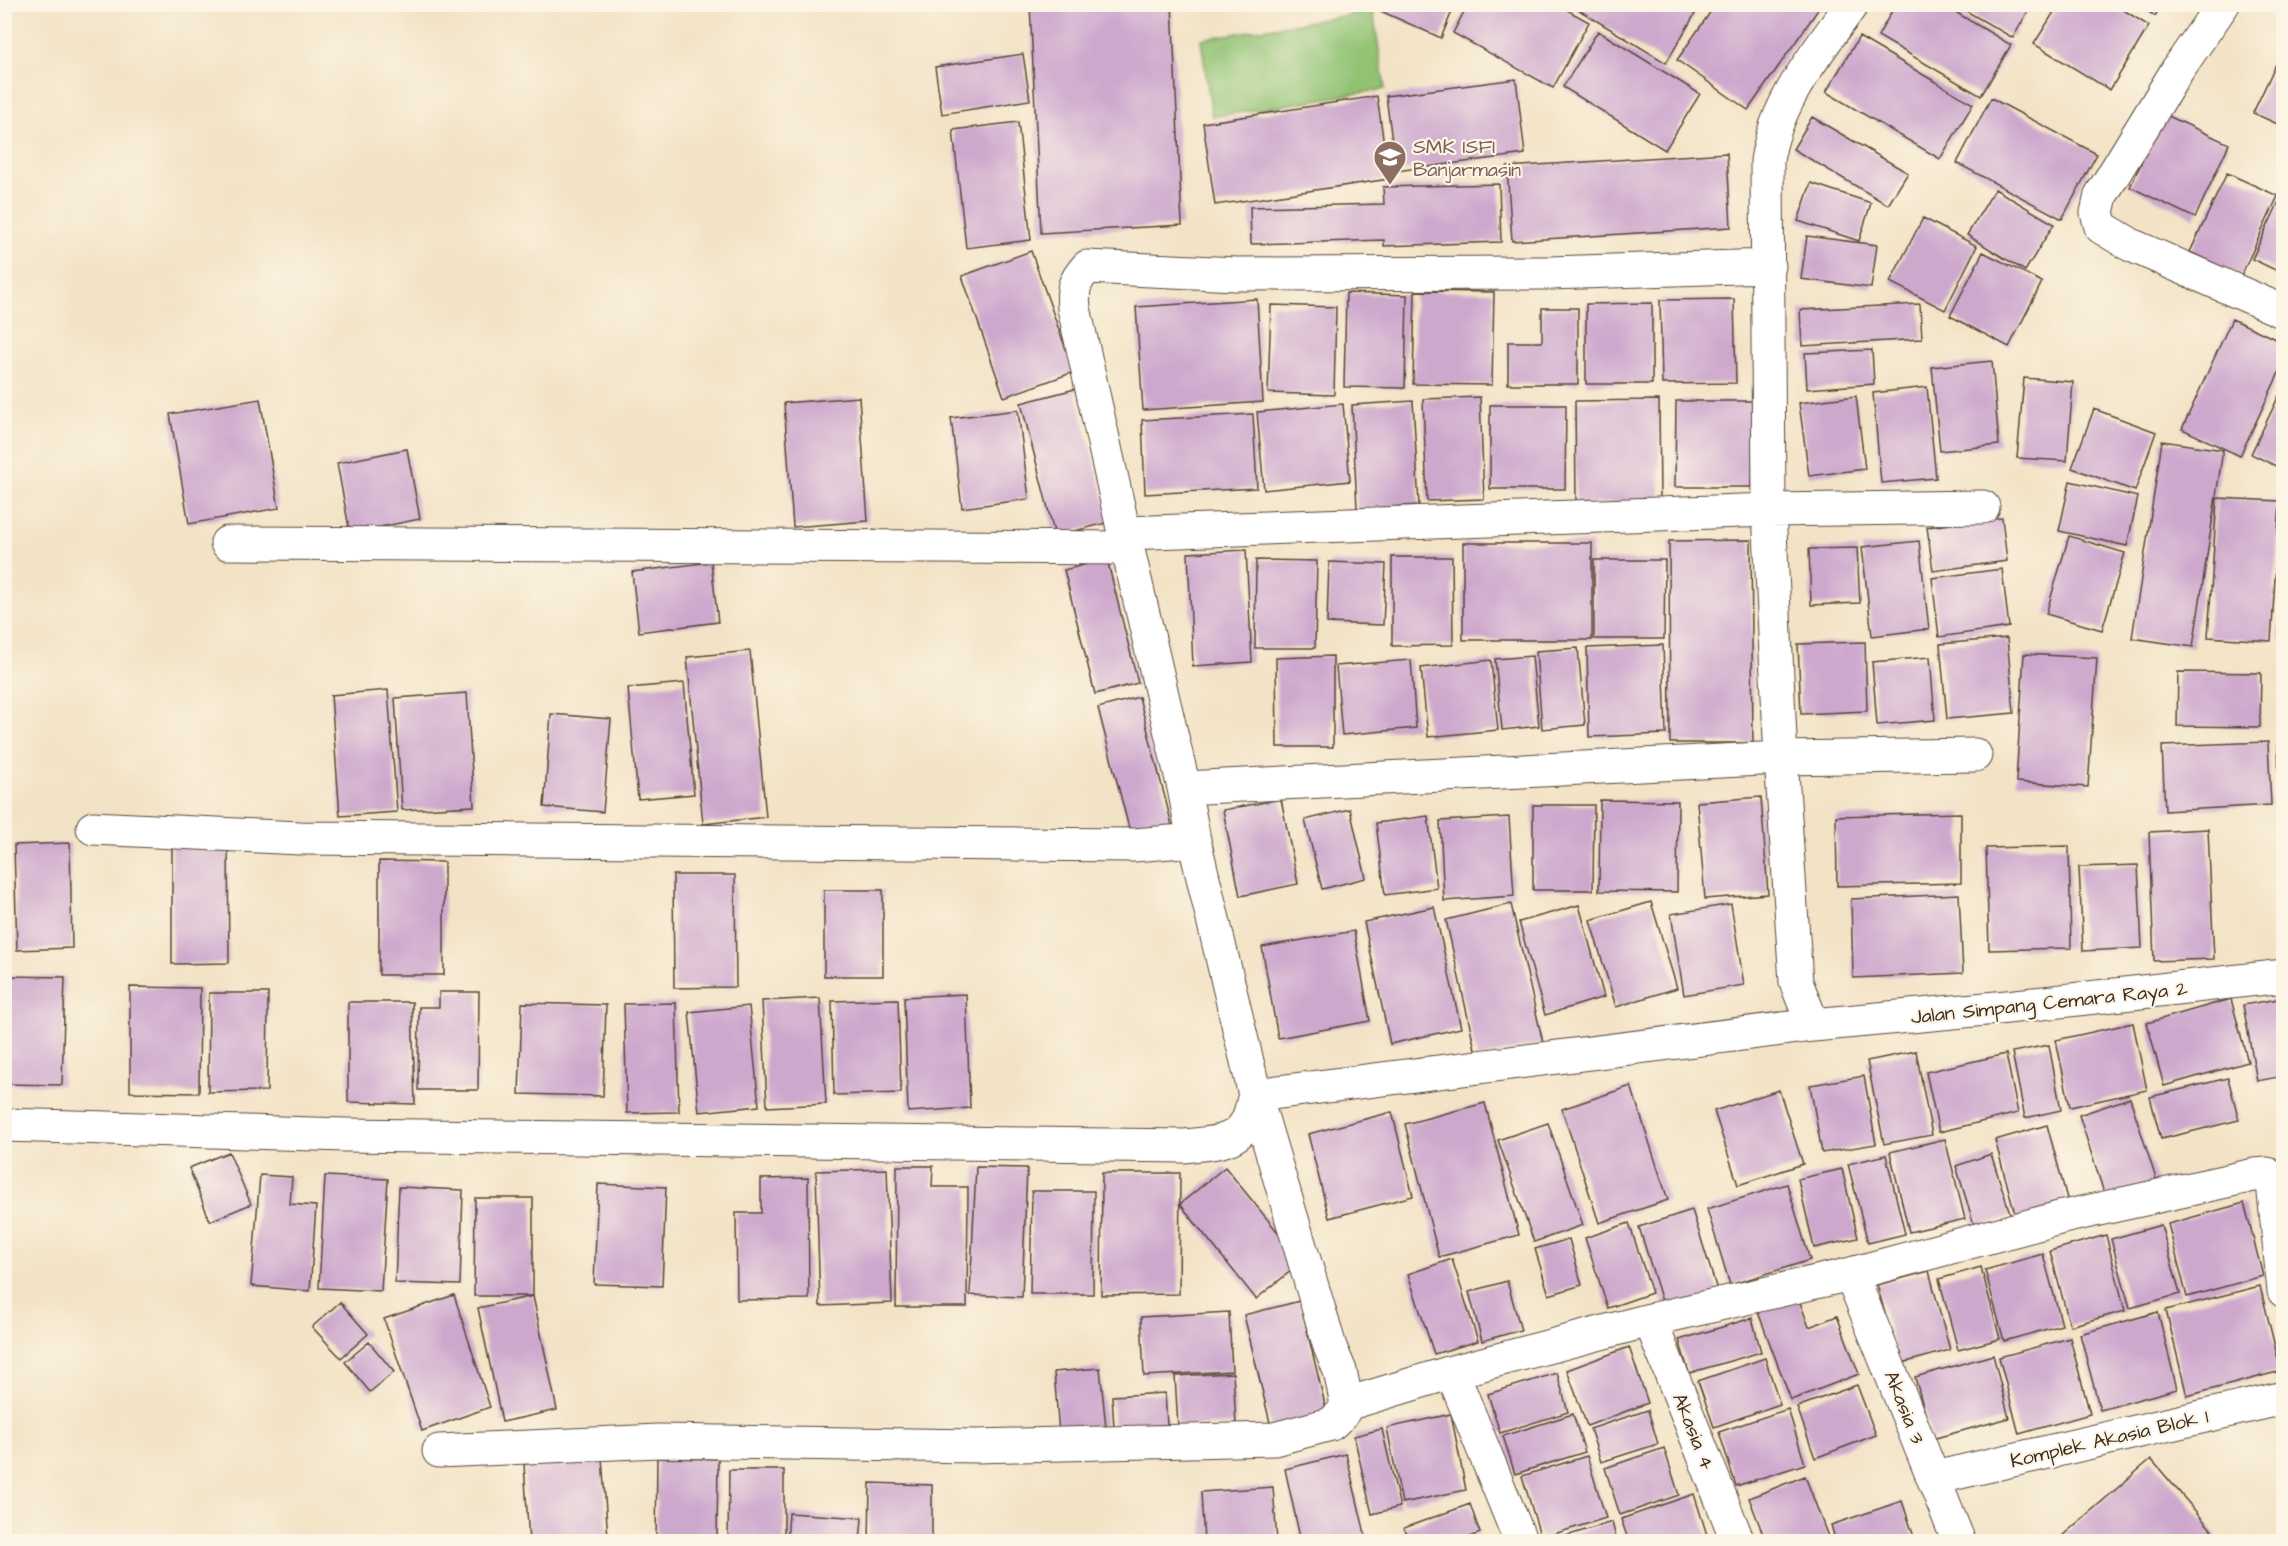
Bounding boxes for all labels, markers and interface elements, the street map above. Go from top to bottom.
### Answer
place label: SMK ISFI Banjarmasin [1413,133,1521,184]
school or university icon: SMK ISFI Banjarmasin [1372,139,1408,186]
street label: Jalan Simpang Cemara Raya 2 [1909,974,2190,1032]
street label: Akasia 3 [1877,1367,1931,1448]
street label: Akasia 4 [1665,1389,1721,1474]
street label: Komplek Akasia Blok 1 [2008,1402,2211,1475]

